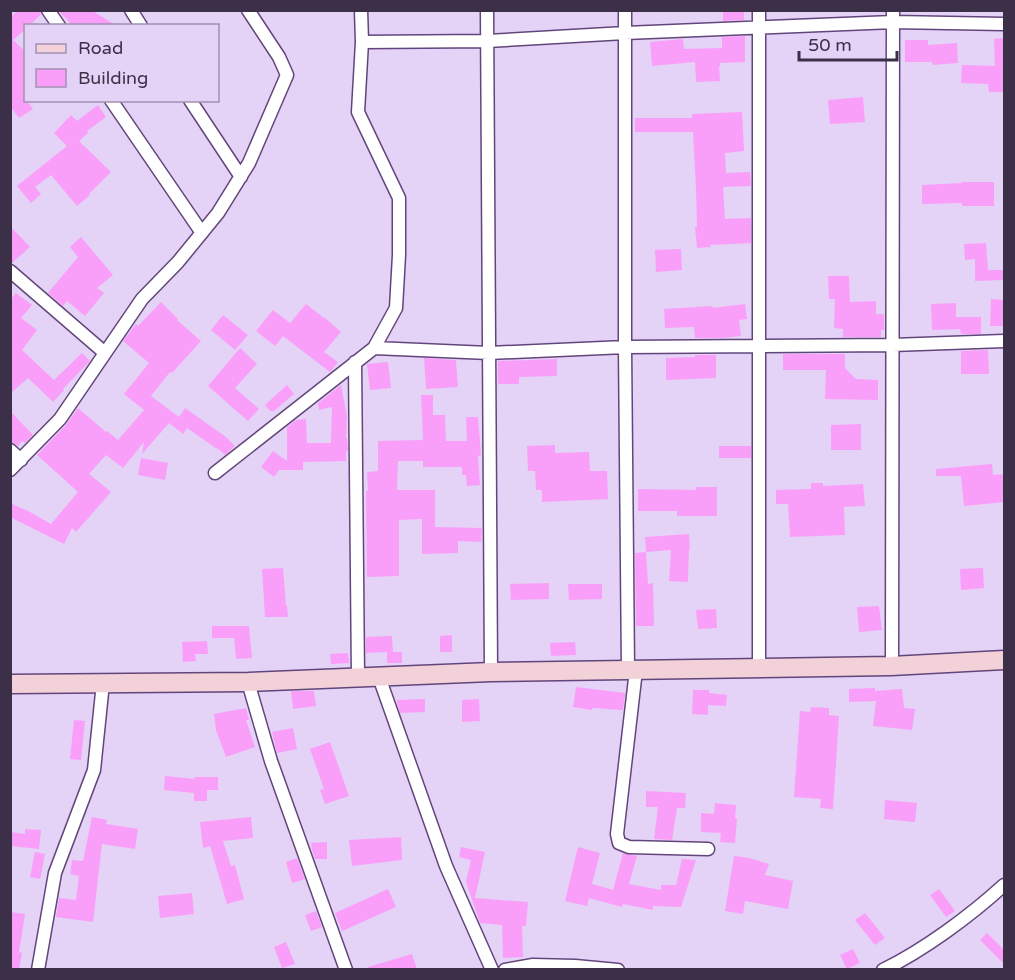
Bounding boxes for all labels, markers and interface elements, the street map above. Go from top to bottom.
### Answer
legend [24,24,219,102]
scale bar [799,24,896,62]
text: 50 m [808,34,852,56]
text: Road [78,37,123,59]
text: Building [78,67,148,89]

